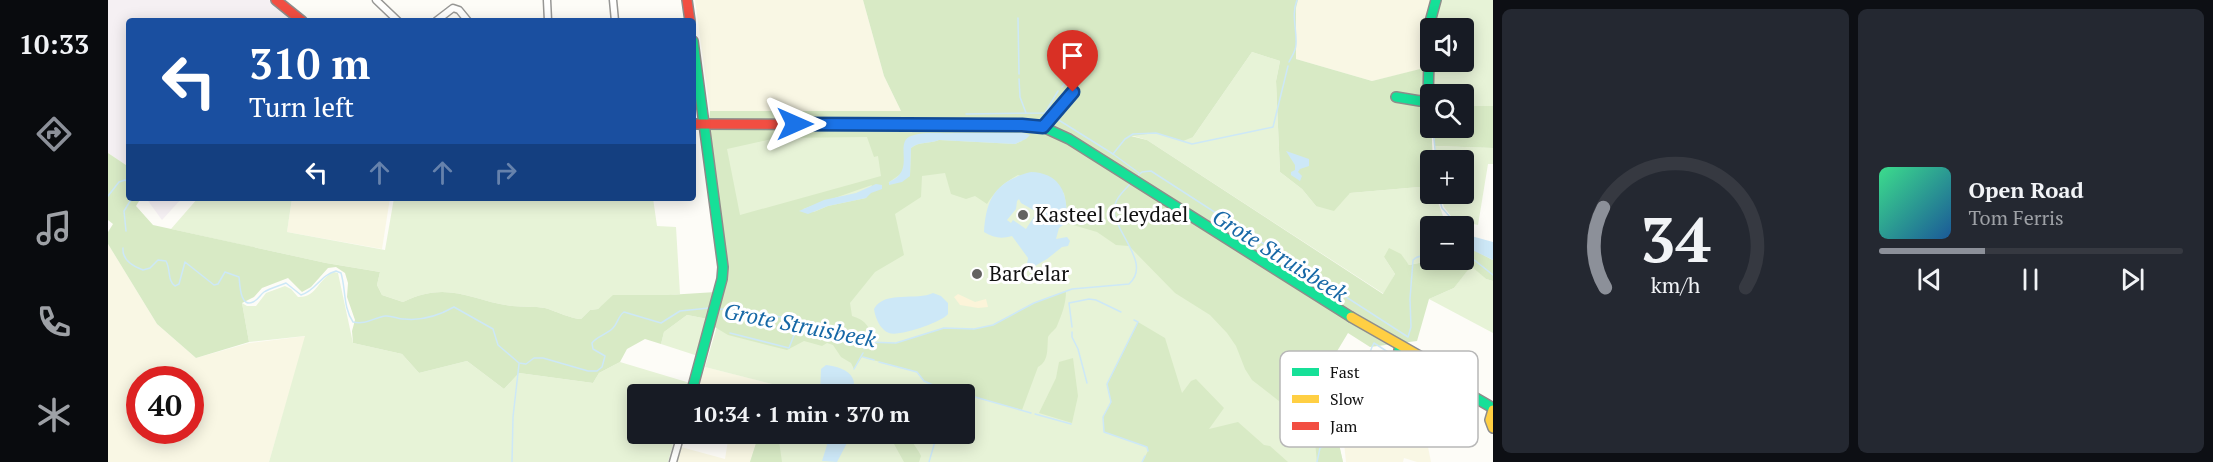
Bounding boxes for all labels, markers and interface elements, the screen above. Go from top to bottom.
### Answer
map controls [1420,18,1474,270]
button: sound [1420,18,1474,72]
text: 10:33 [19,26,89,62]
pin [1047,30,1098,92]
text: 310 m [249,35,370,91]
icon: arrive [1056,39,1089,72]
icon: left [150,42,228,120]
button: search [1420,84,1474,138]
text: Turn left [249,89,354,125]
position arrow [763,92,827,156]
icon: directions [33,113,75,155]
button: + [1420,150,1474,204]
icon: left [300,156,333,189]
icon: ahead [363,156,396,189]
icon: ahead [426,156,459,189]
icon: right [489,156,522,189]
text: Open Road [1969,175,2084,204]
text: 34 [1640,197,1711,280]
place label: Kasteel Cleydael [1035,200,1188,228]
water label: Grote Struisbeek [1207,201,1354,308]
text: Tom Ferris [1969,204,2064,231]
icon: music [33,207,75,249]
marker: Kasteel Cleydael [1016,208,1030,222]
button: − [1420,216,1474,270]
place label: BarCelar [989,259,1069,287]
icon: previous [1913,263,1946,296]
icon: pause [2014,263,2047,296]
icon: next [2116,263,2149,296]
marker: BarCelar [970,267,984,281]
text: km/h [1650,271,1700,299]
water label: Grote Struisbeek [722,296,879,354]
icon: phone [33,301,75,343]
legend [1280,351,1478,447]
text: Fast [1330,361,1360,383]
speed limit sign: 40 [126,366,204,444]
text: Slow [1330,388,1364,410]
icon: climate [33,394,75,436]
text: 10:34 · 1 min · 370 m [692,399,910,428]
text: Jam [1330,415,1358,437]

